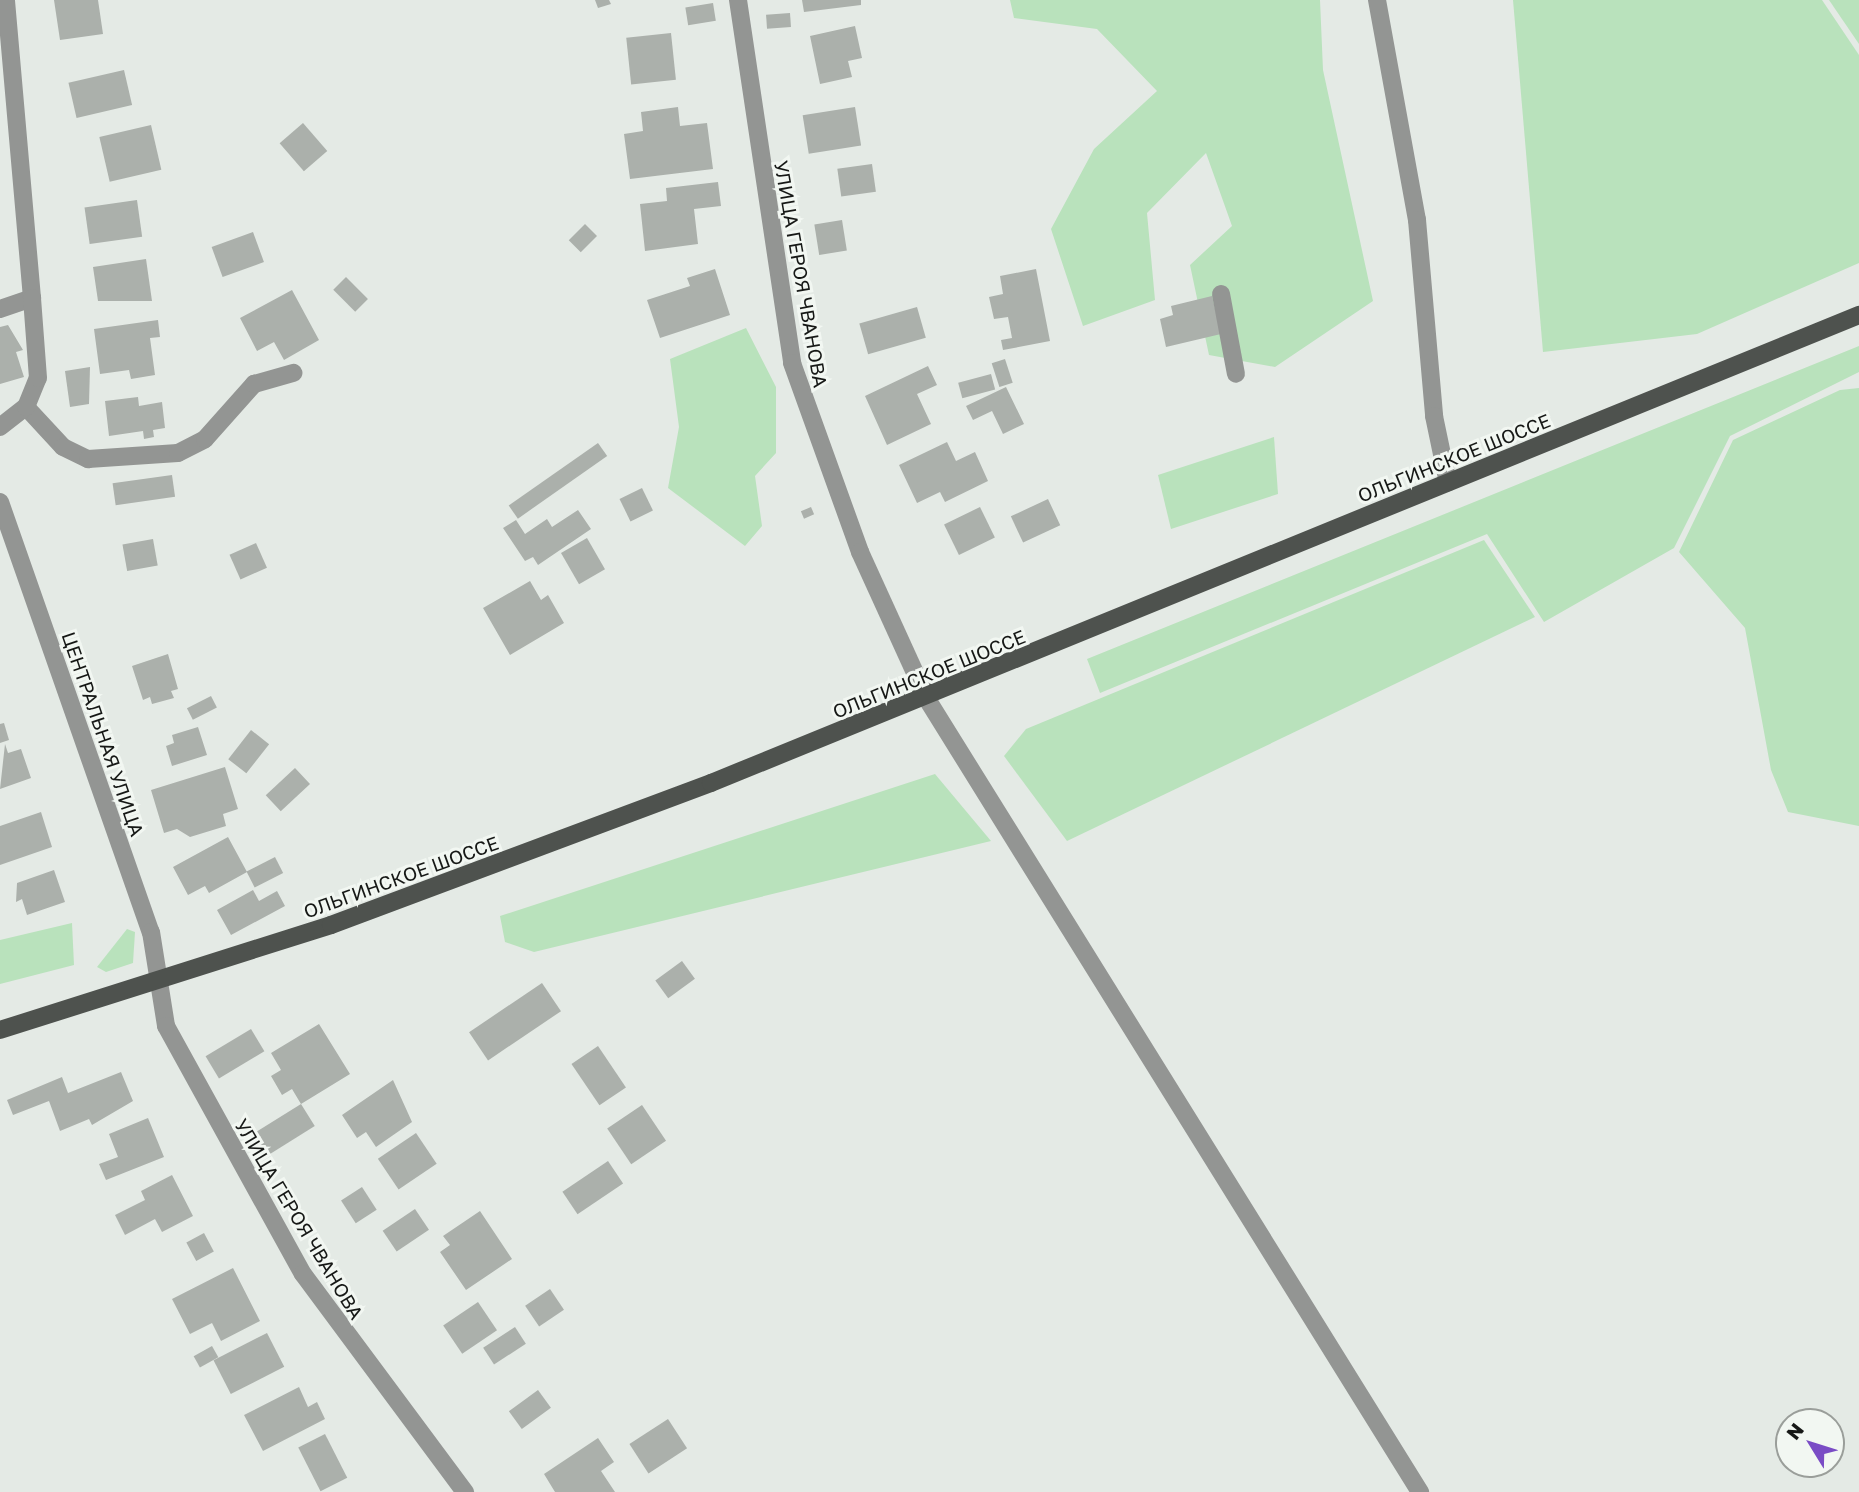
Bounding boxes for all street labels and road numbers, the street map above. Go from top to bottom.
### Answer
street label: УЛИЦА ГЕРОЯ ЧВАНОВА [770,159,832,389]
street label: ОЛЬГИНСКОЕ ШОССЕ [1354,409,1554,507]
street label: ОЛЬГИНСКОЕ ШОССЕ [829,625,1029,723]
street label: ЦЕНТРАЛЬНАЯ УЛИЦА [57,629,149,839]
street label: ОЛЬГИНСКОЕ ШОССЕ [300,831,502,923]
street label: УЛИЦА ГЕРОЯ ЧВАНОВА [230,1115,368,1323]

